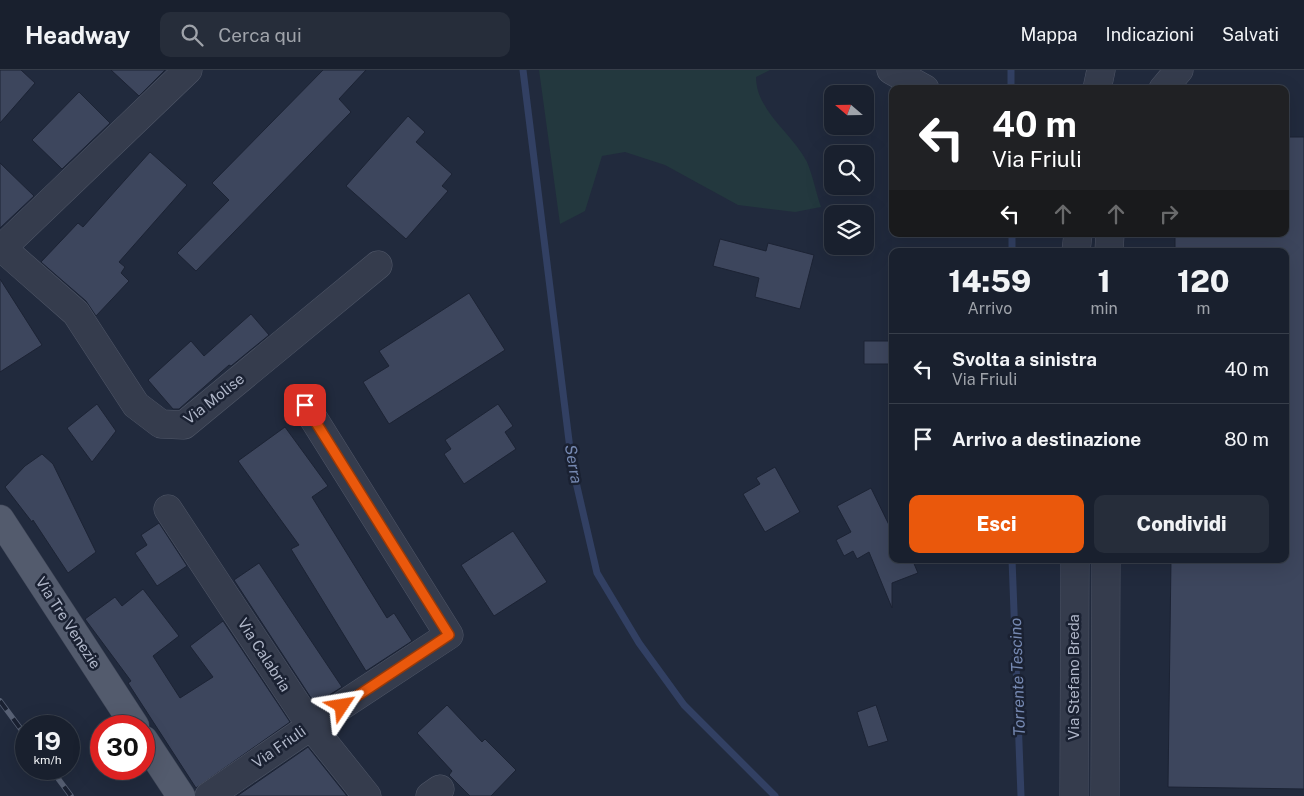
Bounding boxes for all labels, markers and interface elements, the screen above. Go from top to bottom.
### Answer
search box [160,12,510,57]
text: Headway [25,21,130,49]
icon: search [178,21,206,49]
text: Cerca qui [218,24,302,46]
text: Mappa [1020,24,1078,45]
text: Indicazioni [1106,24,1194,45]
text: Salvati [1222,24,1279,45]
north arrow [824,85,874,135]
map controls [824,85,874,255]
text: 40 m [992,104,1077,145]
icon: left [909,105,974,170]
button: search [824,145,874,195]
text: Via Friuli [992,146,1082,172]
icon: left [996,200,1024,228]
icon: ahead [1049,200,1077,228]
icon: ahead [1102,200,1130,228]
icon: right [1155,200,1183,228]
button: layers [824,205,874,255]
text: 14:59 [948,263,1031,299]
text: 1 [1098,263,1111,299]
text: 120 [1177,263,1230,299]
text: Arrivo [967,299,1012,318]
text: min [1091,299,1118,318]
text: m [1196,299,1210,318]
text: Svolta a sinistra [952,348,1097,370]
icon: left [909,355,937,383]
text: 40 m [1224,358,1269,380]
street label: Via Molise [180,370,247,427]
text: Via Friuli [952,370,1017,389]
pin [284,384,326,426]
icon: arrive [291,391,319,419]
icon: arrive [909,425,937,453]
text: Arrivo a destinazione [952,428,1141,450]
text: 80 m [1224,428,1269,450]
water label: Serra [561,443,586,485]
button: Esci [909,495,1084,553]
button: Condividi [1094,495,1269,553]
street label: Via Tre Venezie [32,574,104,672]
street label: Via Stefano Breda [1065,614,1082,740]
street label: Via Calabria [234,615,294,695]
water label: Torrente Tescino [1006,617,1029,737]
position arrow [315,679,367,731]
speed limit sign: 30 [90,715,155,780]
street label: Via Friuli [249,722,309,771]
text: 19 [34,726,61,756]
text: km/h [33,753,62,767]

